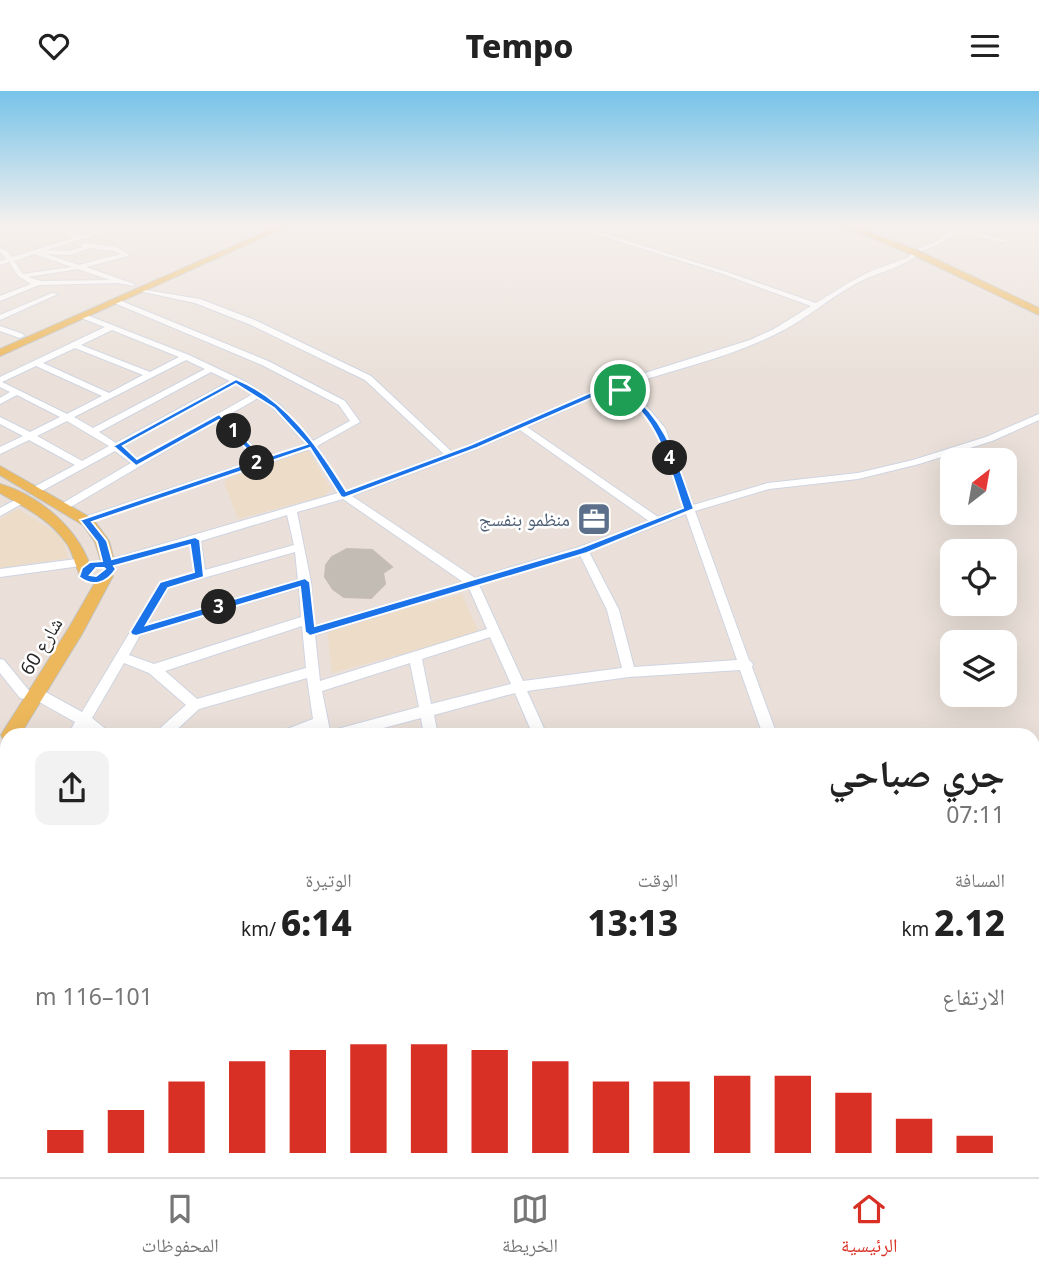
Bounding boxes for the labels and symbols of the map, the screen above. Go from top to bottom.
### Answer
pin [590,360,650,420]
pin: 1 [216,413,252,449]
pin: 4 [652,441,688,475]
pin: 2 [240,445,274,481]
north arrow [940,448,1017,525]
office icon: منظمو بنفسج [575,500,613,538]
place label: منظمو بنفسج [479,506,570,532]
pin: 3 [202,589,236,625]
street label: شارع 60 [14,612,68,680]

